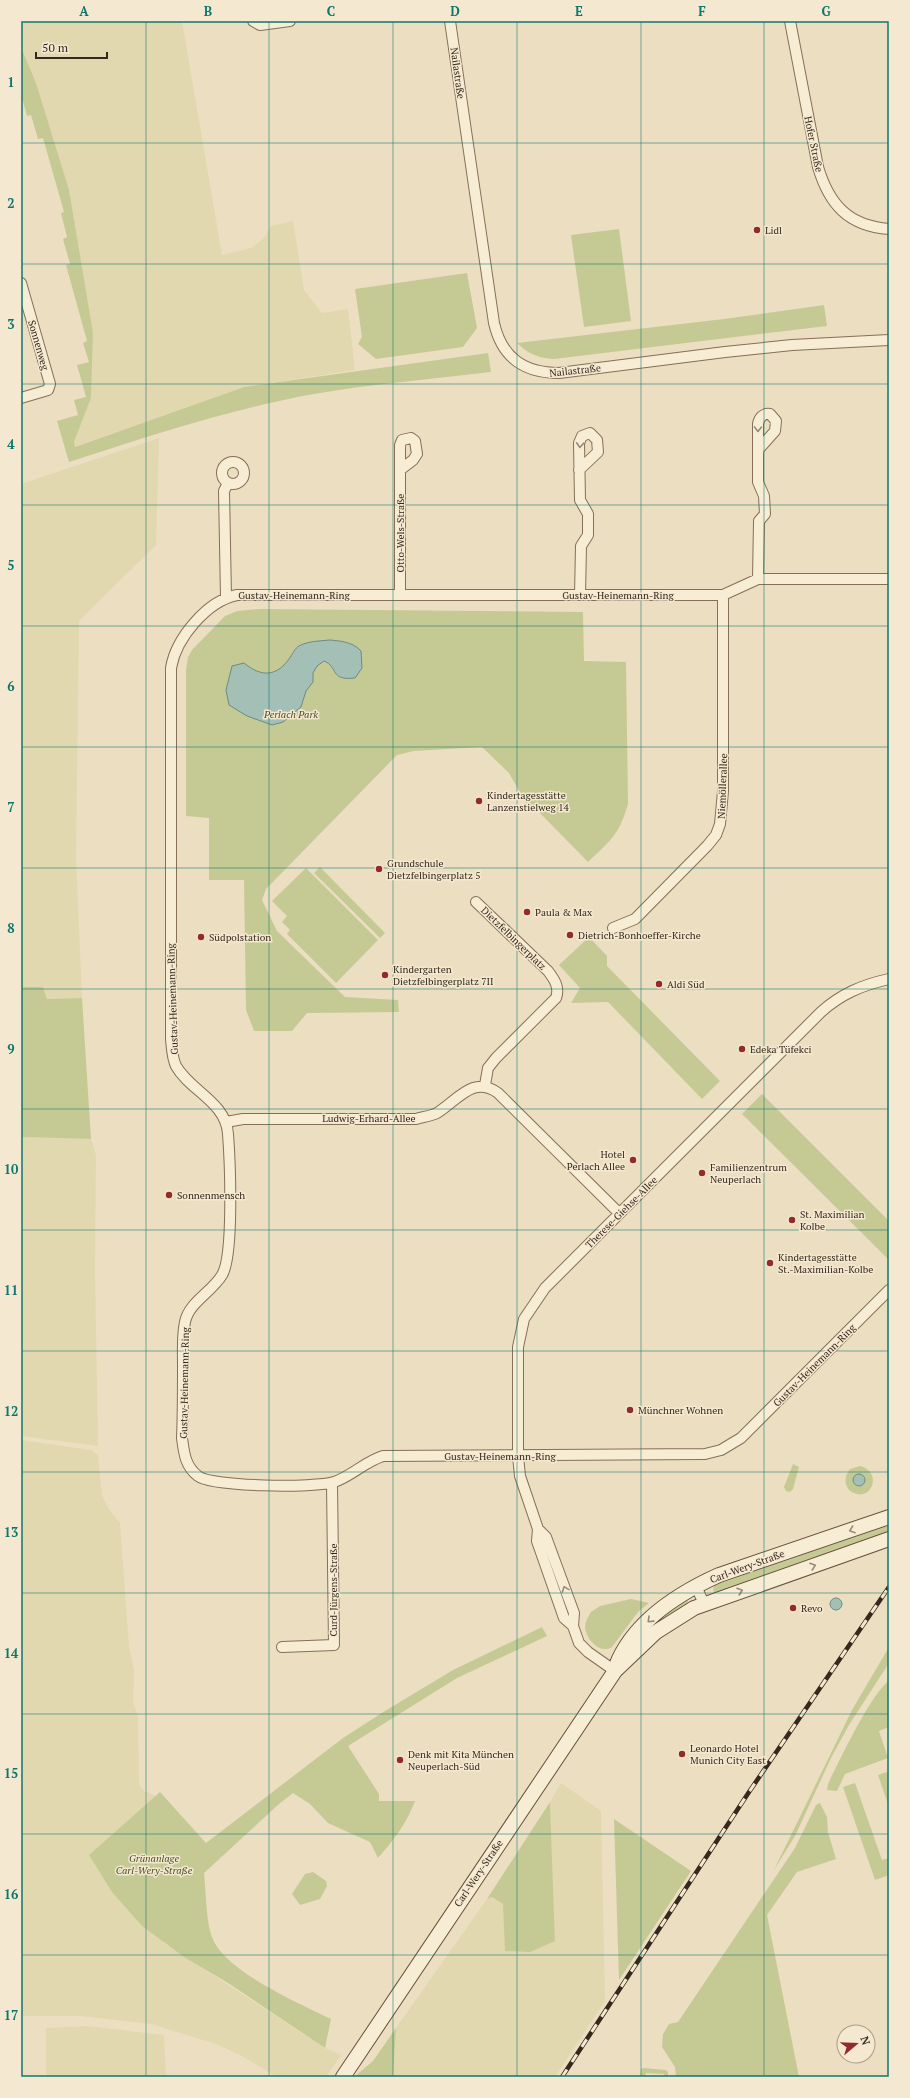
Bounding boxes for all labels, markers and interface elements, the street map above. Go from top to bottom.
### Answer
text: A [79,2,89,20]
text: B [204,2,212,20]
text: C [327,2,335,20]
text: D [450,2,460,20]
text: E [575,2,583,20]
text: F [698,2,706,20]
text: G [821,2,831,20]
scale bar [36,34,107,60]
text: 50 m [42,40,69,55]
street label: Nailastraße [447,47,468,100]
text: 1 [7,73,15,91]
street label: Hofer Straße [801,115,826,173]
text: 2 [7,194,15,212]
place label: Lidl [765,224,782,237]
marker: Lidl [752,225,762,235]
text: 3 [7,315,15,333]
street label: Sonnenweg [25,319,52,372]
street label: Nailastraße [549,361,601,380]
one-way arrow [754,426,763,432]
text: 4 [7,435,15,453]
one-way arrow [575,442,584,448]
street label: Otto-Wels-Straße [394,494,407,572]
text: 5 [7,556,15,574]
street label: Gustav-Heinemann-Ring [238,589,351,602]
street label: Gustav-Heinemann-Ring [562,589,675,602]
text: 6 [7,677,15,695]
park label: Perlach Park [263,708,318,721]
street label: Niemöllerallee [715,753,730,819]
place label: Kindertagesstätte Lanzenstielweg 14 [487,789,570,814]
marker: Kindertagesstätte Lanzenstielweg 14 [474,796,484,806]
text: 7 [7,798,15,816]
place label: Grundschule Dietzfelbingerplatz 5 [387,857,481,882]
marker: Grundschule Dietzfelbingerplatz 5 [374,864,384,874]
street label: Dietzfelbingerplatz [478,904,549,973]
place label: Paula & Max [535,906,593,919]
marker: Paula & Max [522,907,532,917]
text: 8 [7,919,15,937]
place label: Dietrich-Bonhoeffer-Kirche [578,929,701,942]
marker: Dietrich-Bonhoeffer-Kirche [565,930,575,940]
place label: Südpolstation [209,931,271,944]
marker: Südpolstation [196,932,206,942]
street label: Gustav-Heinemann-Ring [164,942,181,1055]
place label: Kindergarten Dietzfelbingerplatz 7II [393,963,494,988]
marker: Kindergarten Dietzfelbingerplatz 7II [380,970,390,980]
place label: Aldi Süd [667,978,705,991]
marker: Aldi Süd [654,979,664,989]
text: 9 [7,1040,15,1058]
place label: Edeka Tüfekci [750,1043,812,1056]
marker: Edeka Tüfekci [737,1044,747,1054]
street label: Ludwig-Erhard-Allee [322,1112,416,1125]
place label: Hotel Perlach Allee [567,1148,625,1173]
marker: Hotel Perlach Allee [628,1155,638,1165]
text: 10 [4,1160,19,1178]
place label: Familienzentrum Neuperlach [710,1161,787,1186]
marker: Familienzentrum Neuperlach [697,1168,707,1178]
street label: Therese-Giehse-Allee [583,1174,660,1251]
place label: Sonnenmensch [177,1189,245,1202]
marker: Sonnenmensch [164,1190,174,1200]
place label: St. Maximilian Kolbe [800,1208,865,1233]
marker: St. Maximilian Kolbe [787,1215,797,1225]
place label: Kindertagesstätte St.-Maximilian-Kolbe [778,1251,873,1276]
marker: Kindertagesstätte St.-Maximilian-Kolbe [765,1258,775,1268]
text: 11 [4,1281,18,1299]
street label: Gustav-Heinemann-Ring [770,1321,859,1409]
street label: Gustav-Heinemann-Ring [177,1326,192,1439]
text: 12 [4,1402,18,1420]
place label: Münchner Wohnen [638,1404,723,1417]
marker: Münchner Wohnen [625,1405,635,1415]
street label: Gustav-Heinemann-Ring [444,1450,557,1463]
text: 13 [4,1523,18,1541]
one-way arrow [849,1525,856,1533]
street label: Curd-Jürgens-Straße [327,1544,340,1637]
street label: Carl-Wery-Straße [708,1547,786,1586]
one-way arrow [809,1562,816,1570]
one-way arrow [561,1586,570,1593]
one-way arrow [736,1587,743,1596]
place label: Revo [801,1602,823,1615]
marker: Revo [788,1603,798,1613]
one-way arrow [647,1615,655,1622]
text: 14 [4,1644,19,1662]
place label: Leonardo Hotel Munich City East [690,1742,766,1767]
place label: Denk mit Kita München Neuperlach-Süd [408,1748,514,1773]
marker: Leonardo Hotel Munich City East [677,1749,687,1759]
marker: Denk mit Kita München Neuperlach-Süd [395,1755,405,1765]
text: 15 [4,1764,18,1782]
street label: Carl-Wery-Straße [451,1837,506,1909]
park label: Grünanlage Carl-Wery-Straße [116,1852,193,1877]
text: 16 [4,1885,18,1903]
text: 17 [4,2006,18,2024]
north arrow [836,2024,876,2064]
text: N [857,2035,874,2048]

